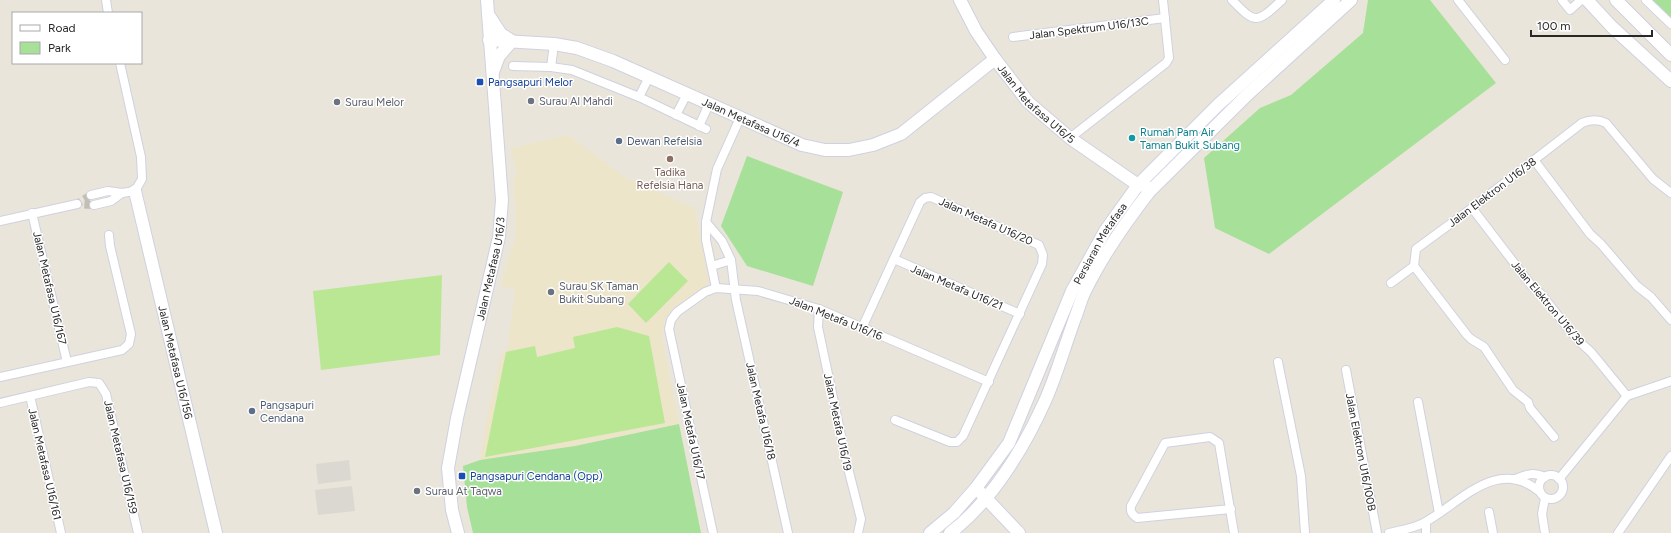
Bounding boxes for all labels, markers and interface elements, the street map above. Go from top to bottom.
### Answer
legend [12,12,142,64]
scale bar [1531,12,1652,38]
street label: Jalan Spektrum U16/13C [1029,15,1150,42]
text: 100 m [1537,19,1571,33]
text: Road [48,21,76,35]
text: Park [48,41,71,55]
street label: Jalan Metafasa U16/5 [995,62,1077,146]
place label: Pangsapuri Melor [488,76,573,89]
marker: Pangsapuri Melor [475,77,485,87]
place label: Surau Al Mahdi [539,95,613,108]
street label: Jalan Metafasa U16/4 [700,95,802,150]
place label: Surau Melor [345,96,404,109]
marker: Surau Al Mahdi [526,96,536,106]
marker: Surau Melor [332,97,342,107]
place label: Rumah Pam Air Taman Bukit Subang [1140,126,1240,152]
marker: Rumah Pam Air Taman Bukit Subang [1127,133,1137,143]
place label: Dewan Refelsia [627,135,702,148]
marker: Dewan Refelsia [614,136,624,146]
marker: Tadika Refelsia Hana [665,154,675,164]
street label: Jalan Elektron U16/38 [1446,155,1539,230]
place label: Tadika Refelsia Hana [637,166,703,192]
street label: Jalan Metafa U16/20 [937,195,1035,248]
street label: Persiaran Metafasa [1071,201,1130,287]
street label: Jalan Metafasa U16/3 [474,217,508,322]
street label: Jalan Metafasa U16/167 [30,230,69,346]
street label: Jalan Elektron U16/39 [1508,258,1587,348]
street label: Jalan Metafa U16/21 [909,262,1005,313]
place label: Surau SK Taman Bukit Subang [559,280,638,306]
marker: Surau SK Taman Bukit Subang [546,287,556,297]
street label: Jalan Metafa U16/16 [787,294,884,343]
street label: Jalan Metafasa U16/156 [155,304,195,421]
street label: Jalan Metafa U16/18 [743,361,778,461]
street label: Jalan Metafa U16/19 [821,372,854,472]
street label: Jalan Metafa U16/17 [674,381,707,481]
street label: Jalan Elektron U16/100B [1343,392,1378,512]
street label: Jalan Metafasa U16/159 [101,399,140,515]
place label: Pangsapuri Cendana [260,399,314,425]
marker: Pangsapuri Cendana [247,406,257,416]
street label: Jalan Metafasa U16/161 [25,407,64,521]
place label: Pangsapuri Cendana (Opp) [470,470,603,483]
marker: Pangsapuri Cendana (Opp) [457,471,467,481]
place label: Surau At Taqwa [425,485,502,498]
marker: Surau At Taqwa [412,486,422,496]

